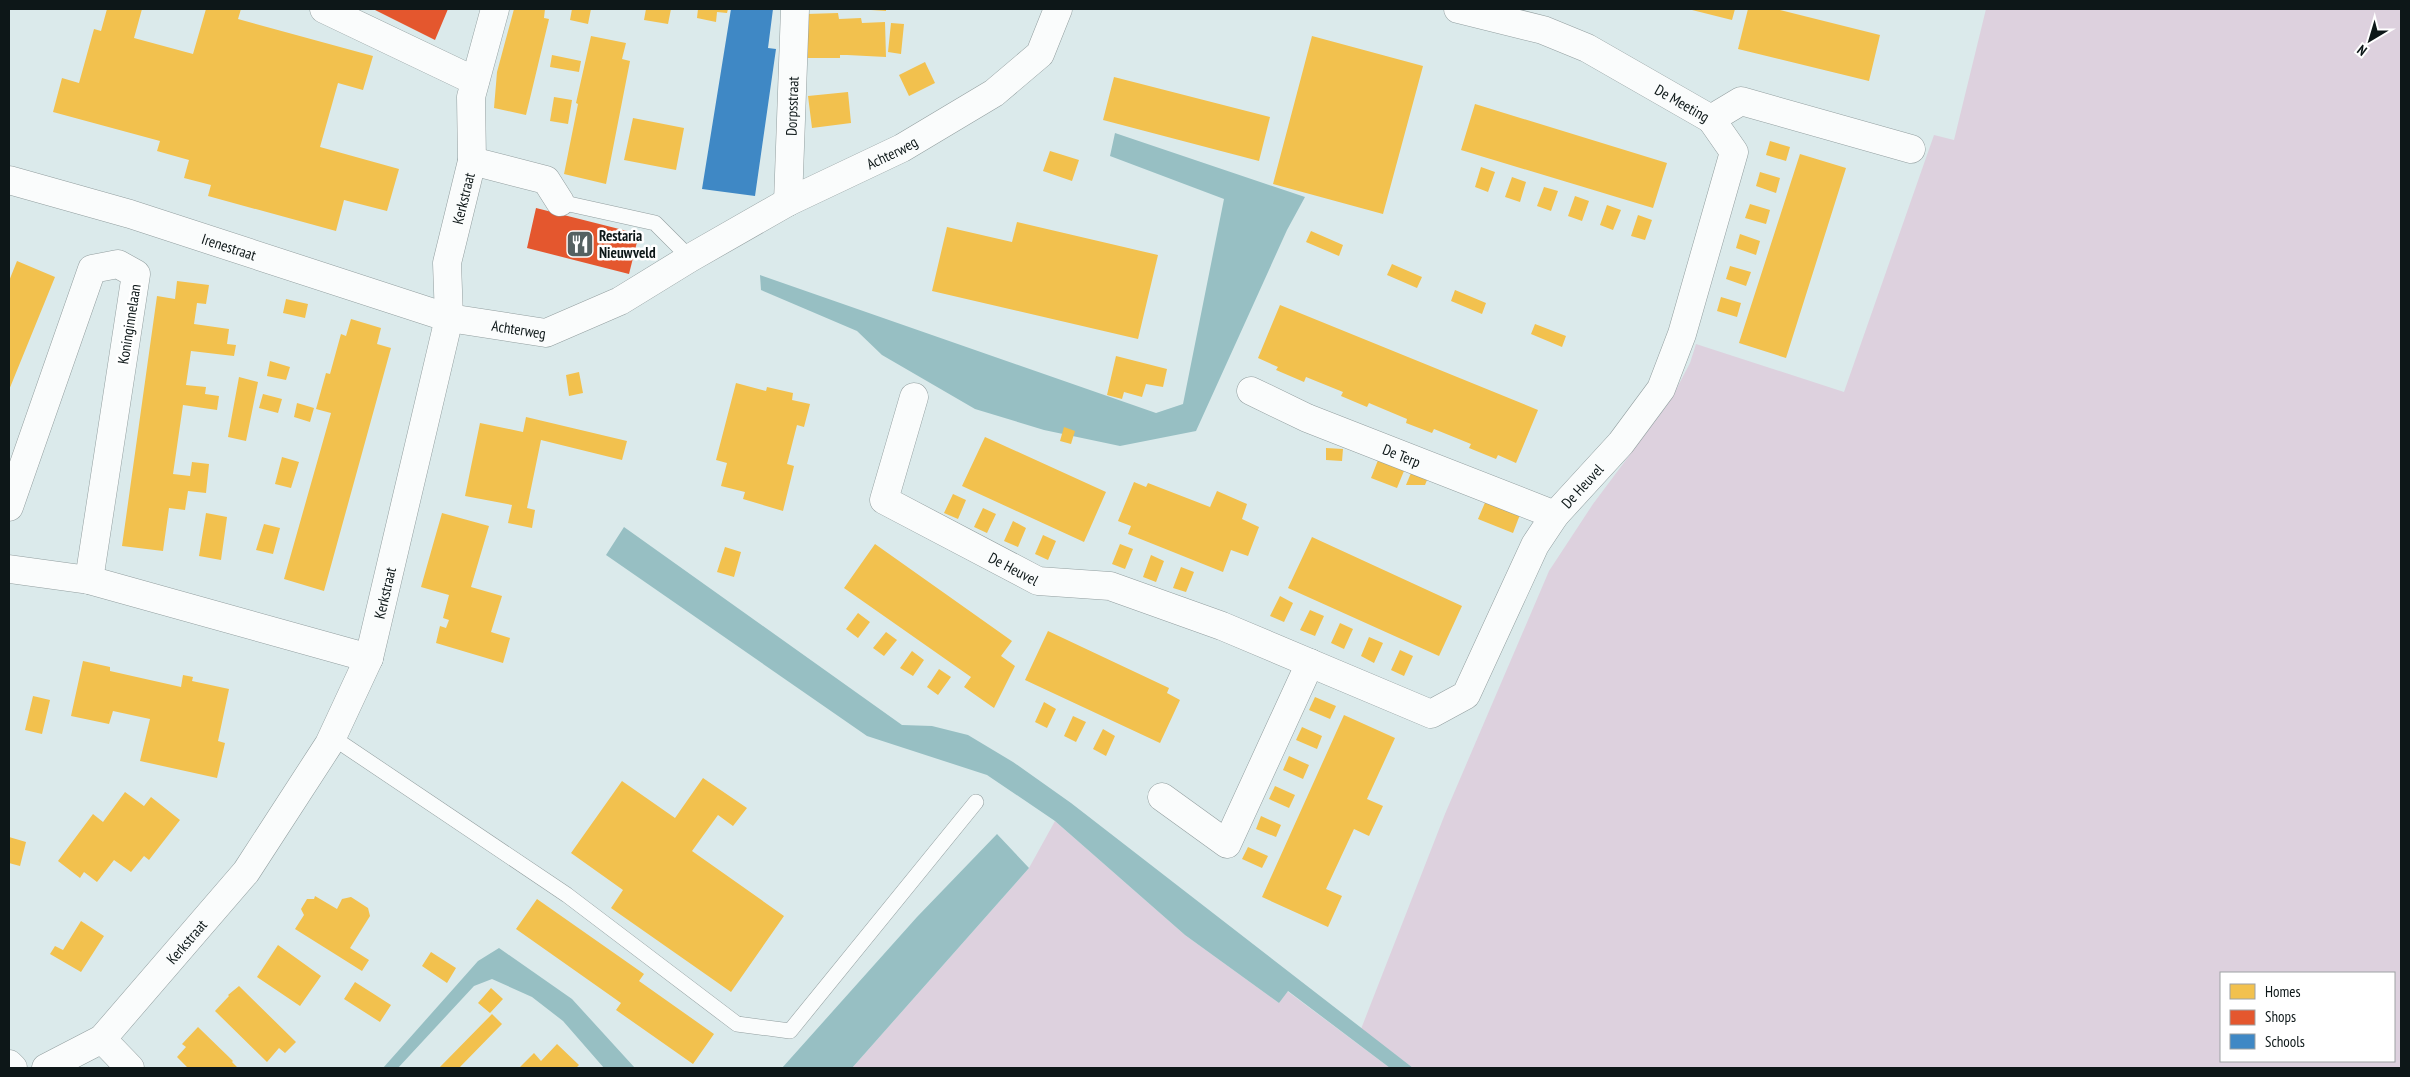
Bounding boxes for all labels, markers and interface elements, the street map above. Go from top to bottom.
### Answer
north arrow [2345,15,2395,65]
text: N [2353,41,2371,60]
street label: Dorpsstraat [781,76,802,136]
street label: De Meeting [1652,80,1713,126]
street label: Achterweg [863,132,921,173]
street label: Kerkstraat [447,170,478,226]
place label: Restaria Nieuwveld [599,226,656,262]
street label: Irenestraat [200,229,259,264]
restaurant icon: Restaria Nieuwveld [565,229,595,259]
street label: Koninginnelaan [113,283,145,365]
street label: Achterweg [491,315,547,342]
street label: De Terp [1380,439,1423,471]
street label: De Heuvel [1557,459,1607,512]
street label: De Heuvel [986,547,1042,589]
street label: Kerkstraat [369,565,400,620]
street label: Kerkstraat [162,915,211,967]
legend [2220,972,2395,1062]
text: Homes [2265,982,2301,1001]
text: Shops [2265,1007,2296,1026]
text: Schools [2265,1032,2305,1051]

